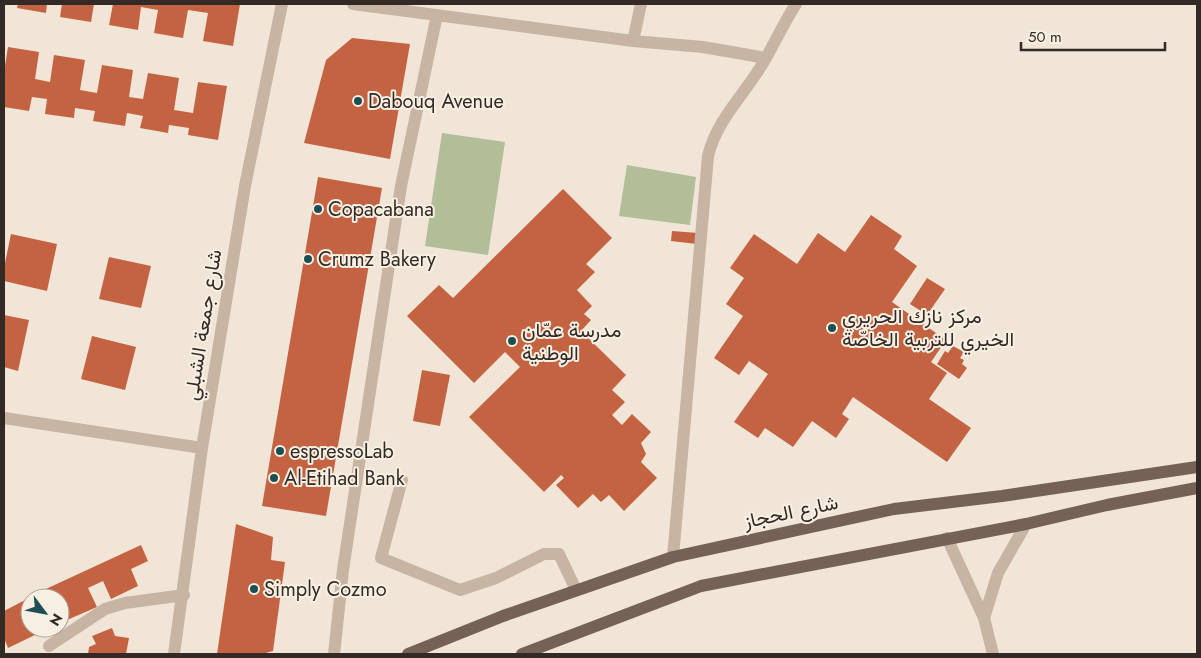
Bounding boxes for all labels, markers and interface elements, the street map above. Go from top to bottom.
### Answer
scale bar [1021,20,1165,52]
text: 50 m [1028,26,1062,48]
place label: Dabouq Avenue [368,87,504,116]
marker: Dabouq Avenue [352,95,364,107]
place label: Copacabana [328,195,434,224]
marker: Copacabana [312,203,324,215]
place label: Crumz Bakery [318,245,436,274]
street label: شارع جمعة الشبلي [177,247,231,403]
marker: Crumz Bakery [302,253,314,265]
place label: مركز نازك الحريري الخيري للتربية الخاصّة [842,302,1014,356]
place label: مدرسة عمّان الوطنية [522,316,621,368]
marker: مركز نازك الحريري الخيري للتربية الخاصّة [826,322,838,334]
marker: مدرسة عمّان الوطنية [506,335,518,347]
place label: espressoLab [290,437,394,466]
marker: espressoLab [274,445,286,457]
place label: Al-Etihad Bank [284,464,405,493]
marker: Al-Etihad Bank [268,472,280,484]
street label: شارع الحجاز [740,488,841,536]
place label: Simply Cozmo [264,575,387,604]
marker: Simply Cozmo [248,583,260,595]
north arrow [20,588,70,638]
text: N [45,610,67,630]

